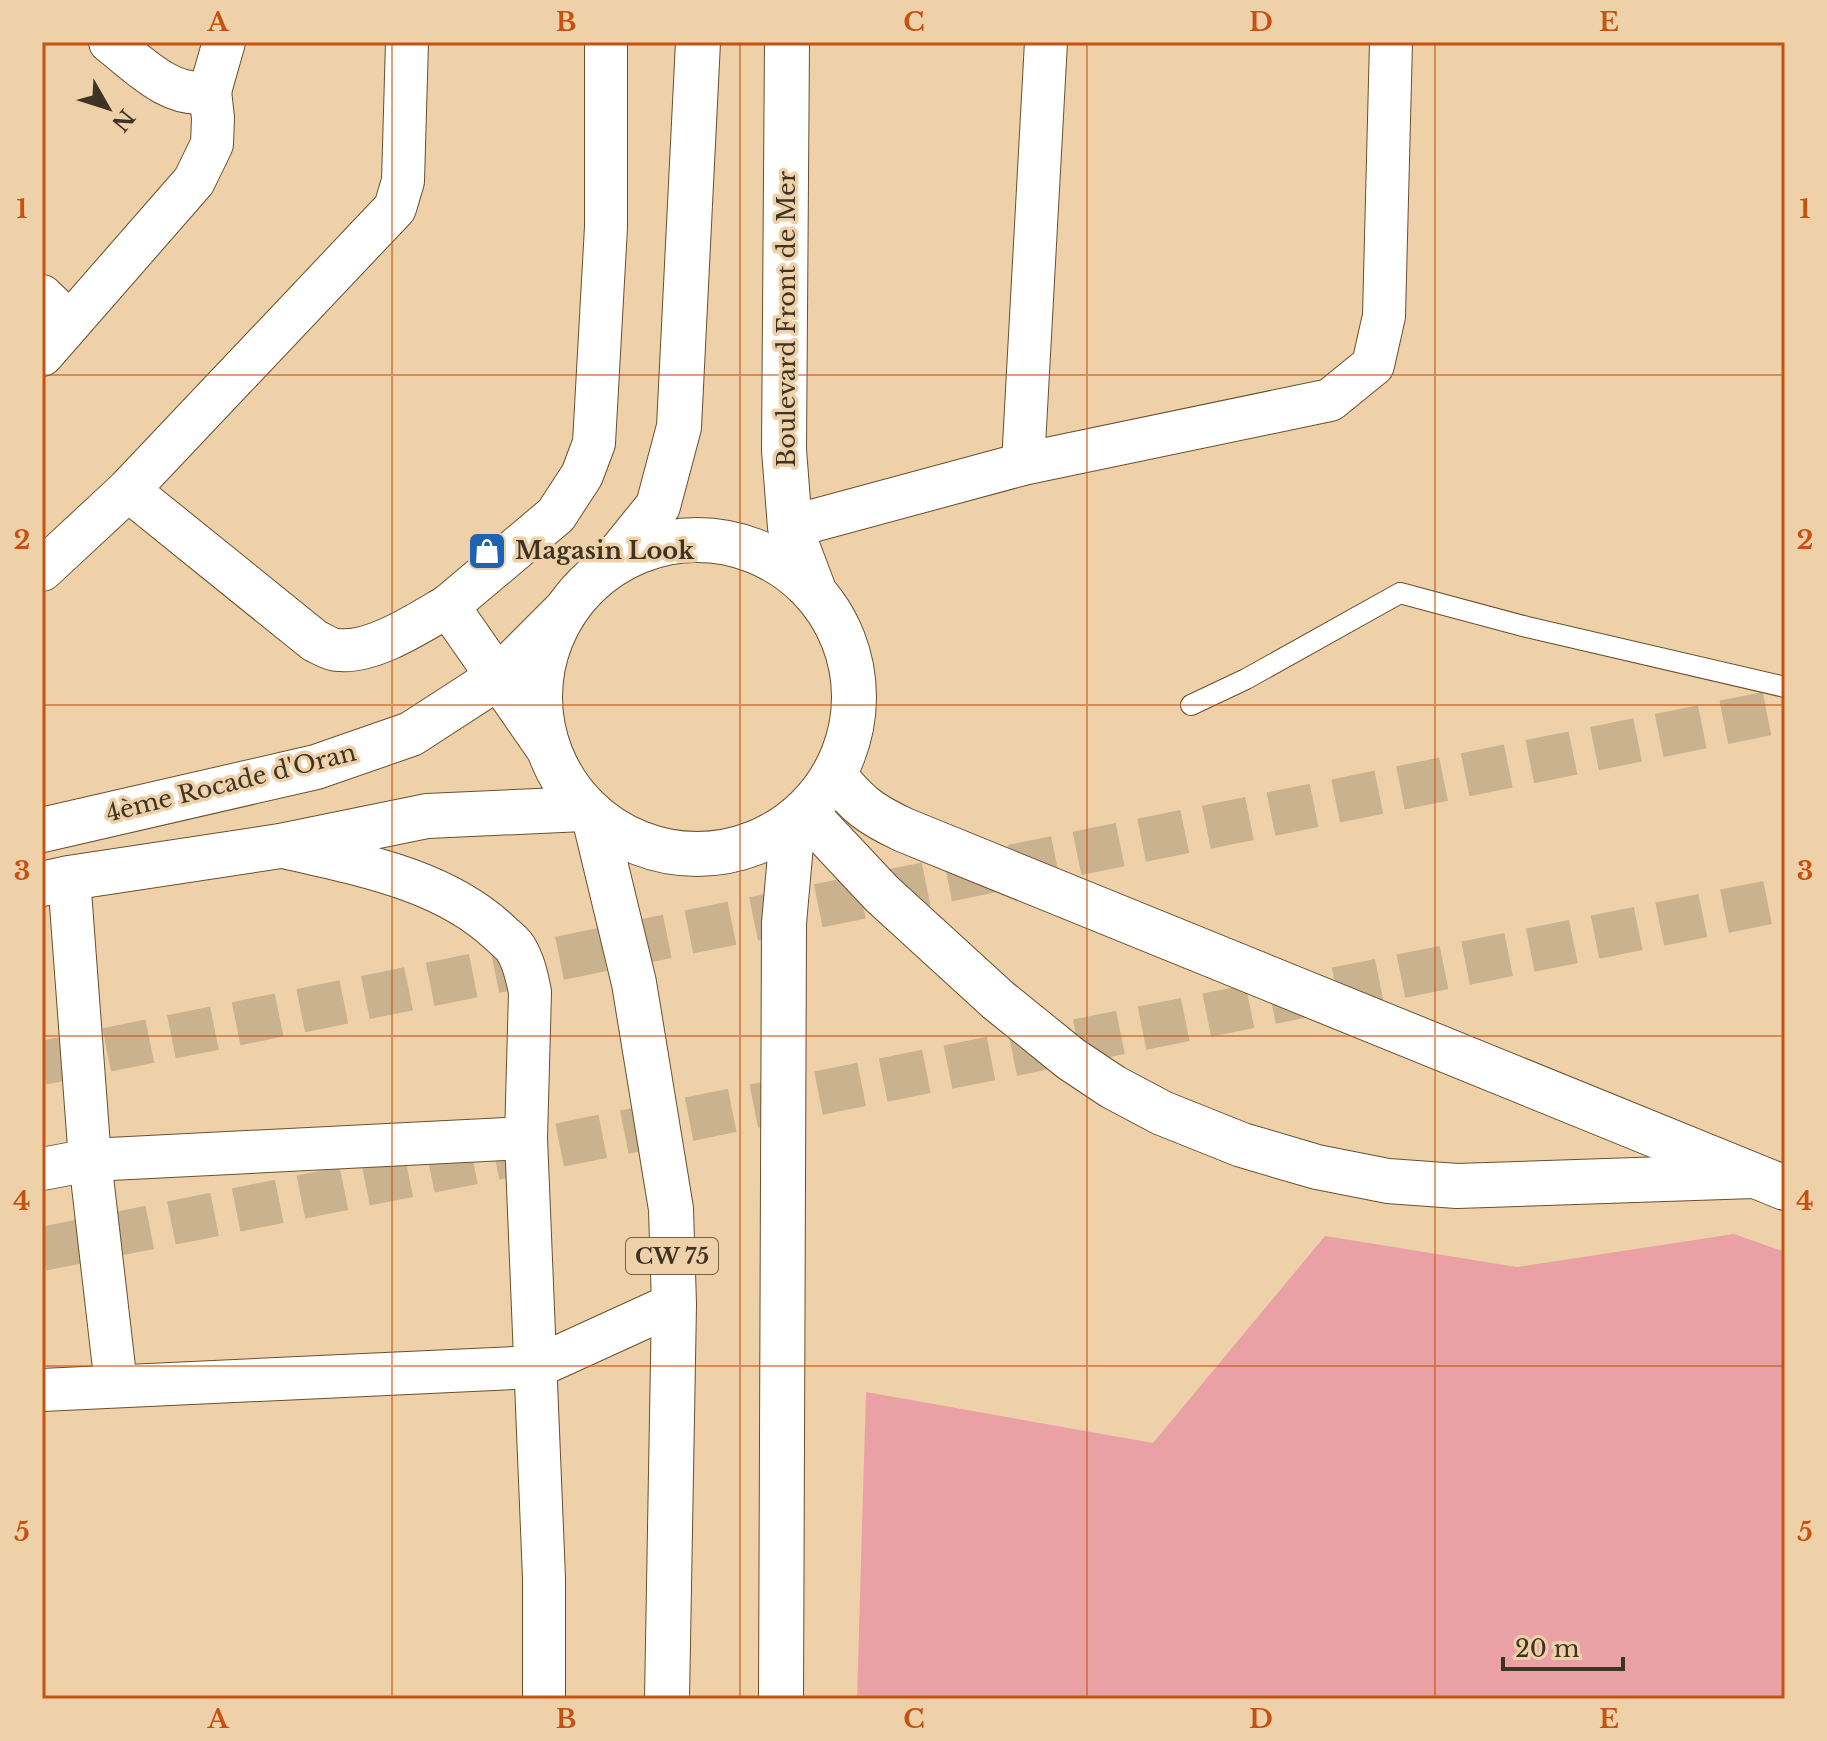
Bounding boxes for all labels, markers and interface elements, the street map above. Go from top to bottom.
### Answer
text: A [206,6,229,38]
text: B [556,6,576,38]
text: C [903,6,925,38]
text: D [1249,6,1273,38]
text: E [1599,6,1619,38]
north arrow [68,68,148,148]
text: N [106,104,140,137]
street label: Boulevard Front de Mer [772,170,801,467]
text: 1 [16,193,28,225]
text: 1 [1799,193,1811,225]
text: 2 [14,524,30,556]
text: 2 [1797,524,1813,556]
shop icon: Magasin Look [466,530,508,572]
place label: Magasin Look [515,536,695,565]
street label: 4ème Rocade d'Oran [103,737,359,828]
text: 3 [14,855,30,887]
text: 3 [1797,855,1813,887]
text: 4 [13,1185,31,1217]
text: 4 [1796,1185,1814,1217]
road number: CW 75 [626,1238,718,1274]
text: 5 [14,1516,30,1548]
text: 5 [1797,1516,1813,1548]
scale bar [1503,1621,1623,1671]
text: 20 m [1515,1634,1580,1663]
text: A [206,1703,229,1735]
text: B [556,1703,576,1735]
text: C [903,1703,925,1735]
text: D [1249,1703,1273,1735]
text: E [1599,1703,1619,1735]

